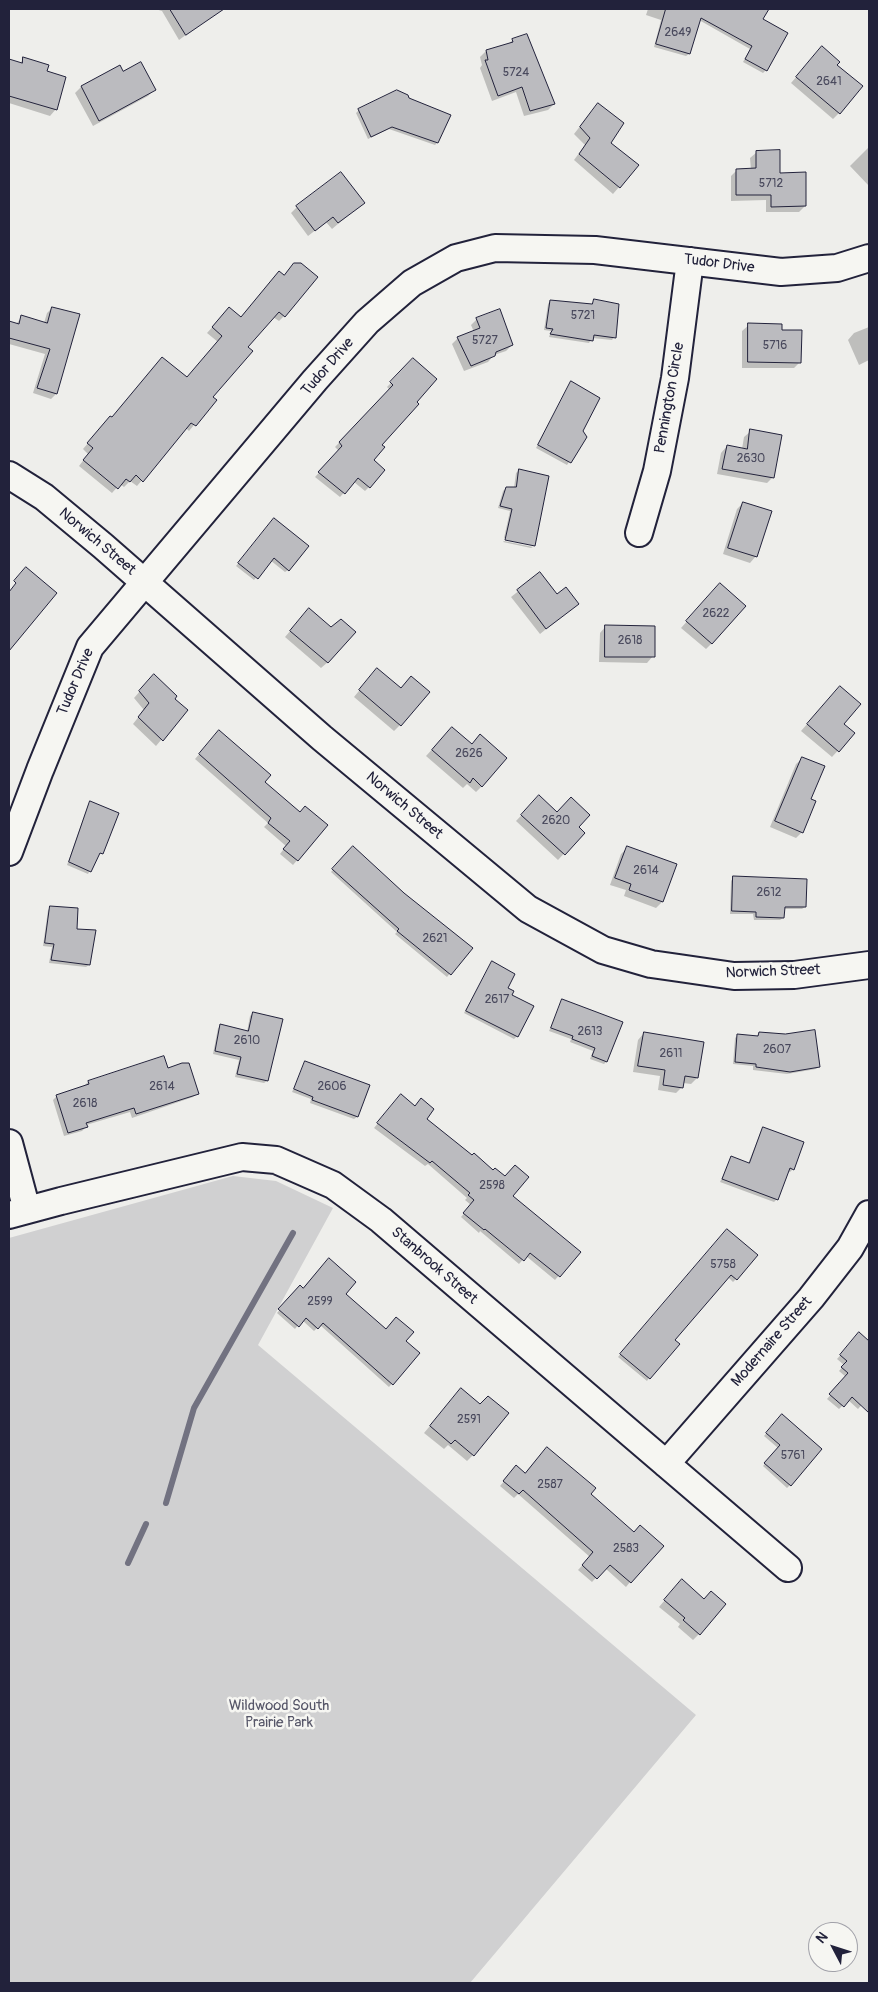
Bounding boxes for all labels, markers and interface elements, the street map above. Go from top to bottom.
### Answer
house number: 2649 [665,26,691,40]
house number: 5724 [503,66,529,80]
house number: 2641 [816,75,842,89]
house number: 5712 [759,177,783,191]
street label: Tudor Drive [683,251,755,277]
house number: 5721 [571,309,595,323]
street label: Tudor Drive [298,334,358,400]
house number: 5727 [472,334,498,348]
house number: 5716 [763,339,787,353]
street label: Pennington Circle [651,341,689,455]
house number: 2630 [737,452,765,466]
street label: Norwich Street [55,505,139,579]
house number: 2622 [702,607,730,621]
house number: 2618 [618,634,642,648]
street label: Tudor Drive [54,646,98,718]
house number: 2626 [455,747,483,761]
street label: Norwich Street [362,769,446,843]
house number: 2620 [542,814,570,828]
house number: 2614 [633,864,659,878]
house number: 2612 [756,886,782,900]
house number: 2621 [422,932,448,946]
street label: Norwich Street [725,961,821,983]
house number: 2617 [485,993,509,1007]
house number: 2613 [577,1025,603,1039]
house number: 2610 [234,1034,260,1048]
house number: 2607 [763,1043,791,1057]
house number: 2611 [659,1047,683,1061]
house number: 2614 [149,1080,175,1094]
house number: 2606 [318,1080,346,1094]
house number: 2618 [73,1097,97,1111]
house number: 2598 [479,1179,505,1193]
street label: Stanbrook Street [387,1224,481,1308]
house number: 5758 [710,1258,736,1272]
street label: Modernaire Street [728,1293,816,1391]
house number: 2599 [307,1295,333,1309]
house number: 2591 [457,1413,481,1427]
house number: 5761 [781,1449,805,1463]
house number: 2587 [537,1478,563,1492]
house number: 2583 [613,1542,639,1556]
park label: Wildwood South Prairie Park [229,1697,329,1732]
north arrow [808,1922,858,1972]
text: N [812,1929,831,1947]

